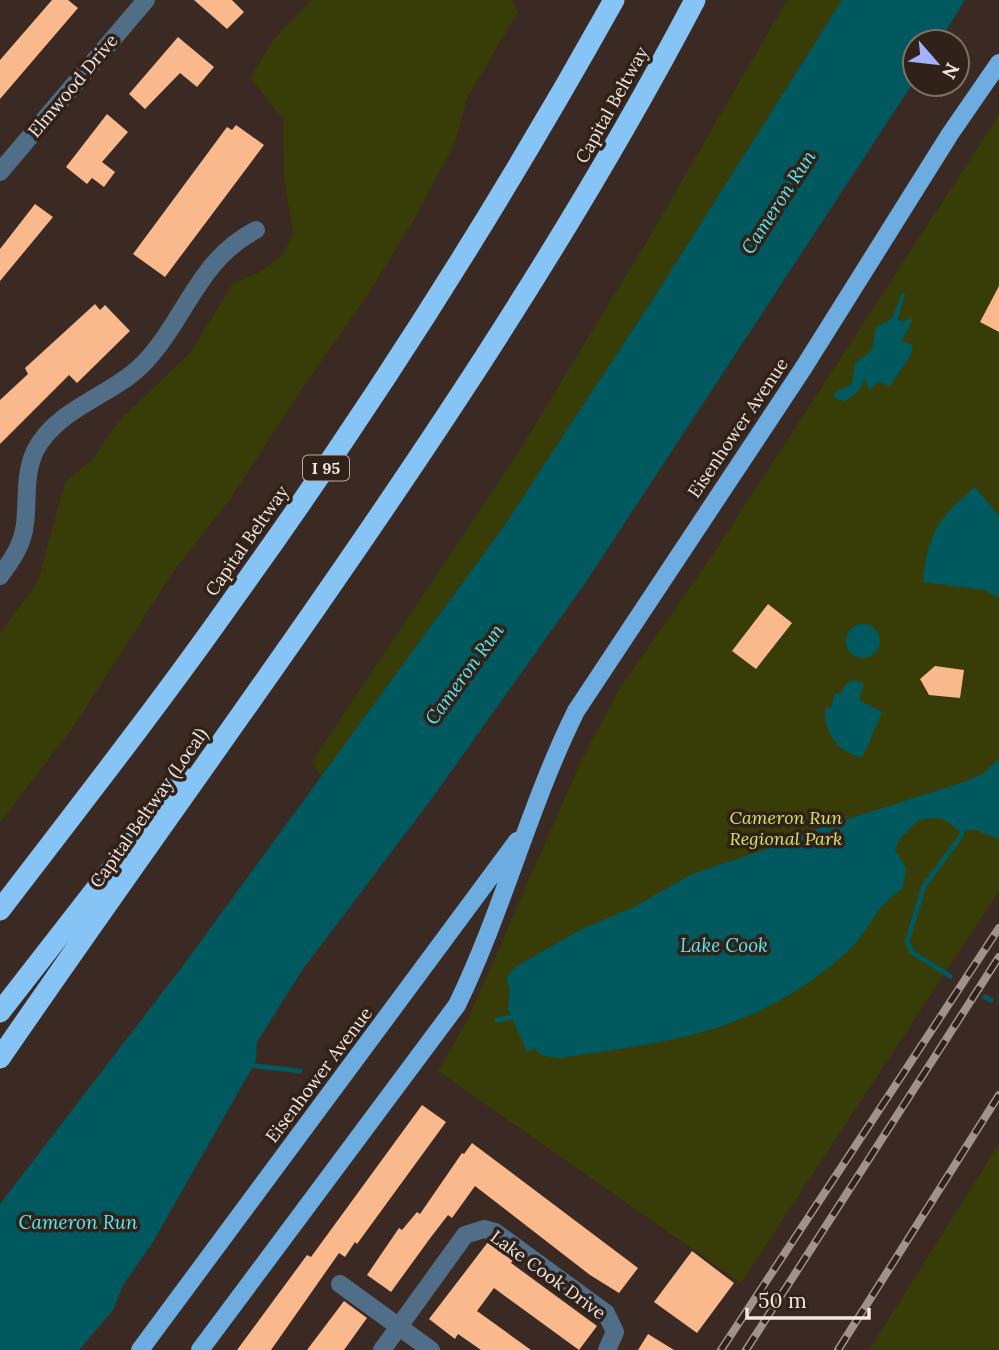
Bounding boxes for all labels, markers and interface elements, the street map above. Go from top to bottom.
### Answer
north arrow [901,28,971,98]
street label: Elmwood Drive [23,29,123,142]
street label: Capital Beltway [570,42,653,167]
text: N [937,59,965,83]
water label: Cameron Run [736,145,821,258]
street label: Eisenhower Avenue [682,353,793,502]
road number: I 95 [303,456,349,481]
street label: Capital Beltway [200,481,294,600]
water label: Cameron Run [419,619,509,729]
street label: Capital Beltway (Local) [85,723,213,892]
park label: Cameron Run Regional Park [730,806,842,850]
water label: Lake Cook [680,933,768,957]
street label: Eisenhower Avenue [260,1002,377,1147]
water label: Cameron Run [18,1210,138,1234]
street label: Lake Cook Drive [486,1225,611,1324]
scale bar [747,1276,870,1320]
text: 50 m [758,1287,807,1314]

